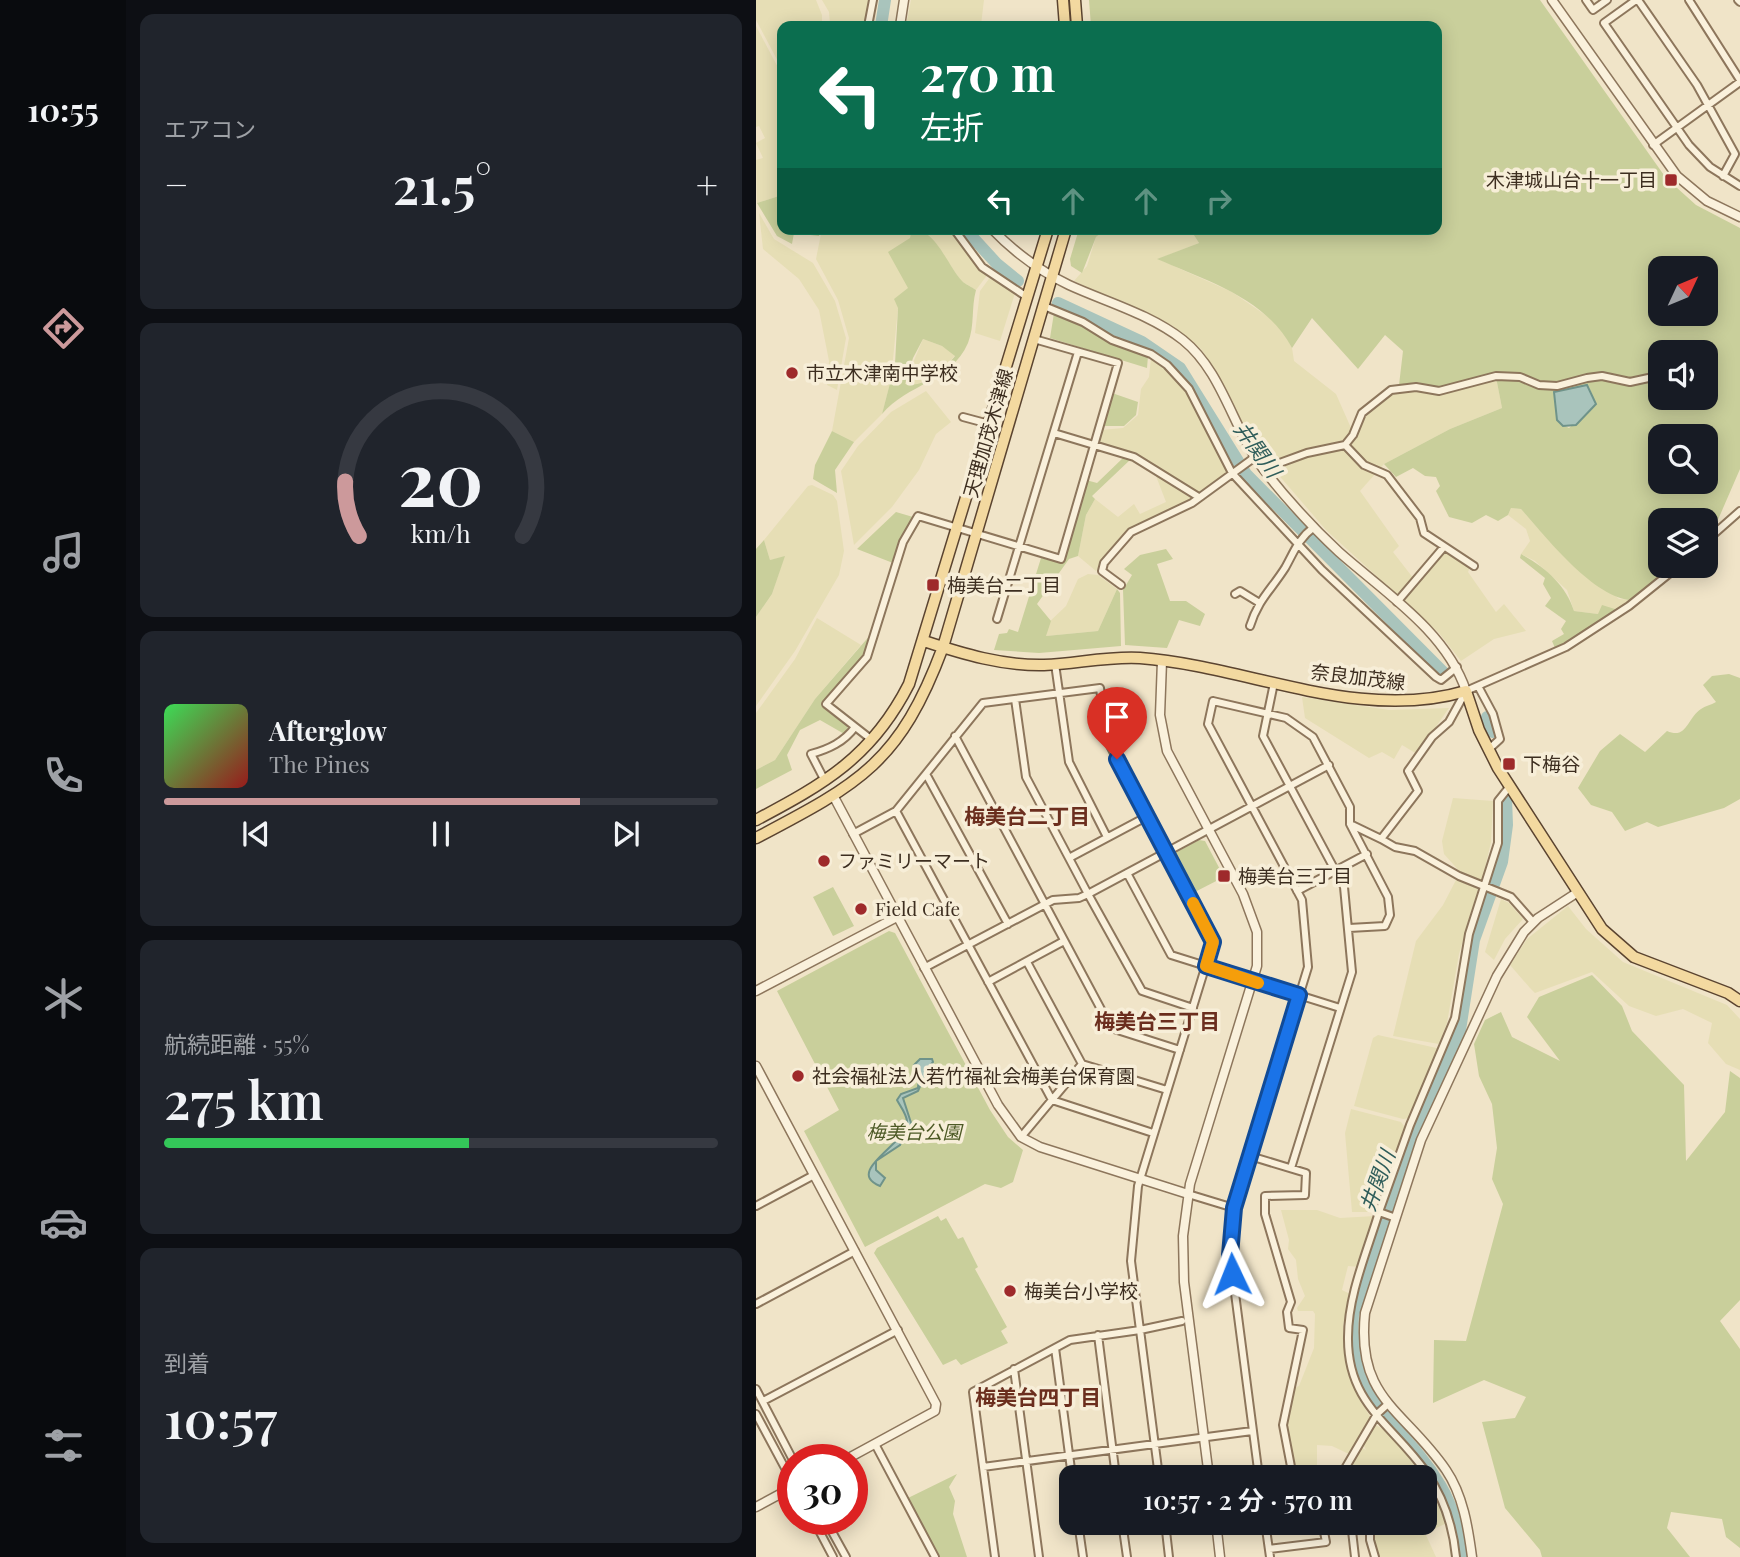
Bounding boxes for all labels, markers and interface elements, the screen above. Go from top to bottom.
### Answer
text: 270 m [920,39,1055,104]
icon: left [805,49,896,140]
text: 10:55 [27,87,99,130]
text: 左折 [920,104,984,147]
text: エアコン [164,113,256,144]
text: 21.5° [393,149,492,218]
text: − [164,158,189,209]
text: + [696,158,718,209]
place label: 木津城山台十一丁目 [1486,166,1657,192]
marker: 木津城山台十一丁目 [1663,172,1679,188]
icon: left [981,182,1019,220]
icon: ahead [1054,182,1092,220]
icon: ahead [1127,182,1165,220]
icon: right [1200,182,1238,220]
north arrow [1648,256,1718,326]
map controls [1648,256,1718,578]
icon: directions [39,304,88,353]
button: sound [1648,340,1718,410]
place label: 市立木津南中学校 [806,359,958,385]
marker: 市立木津南中学校 [784,365,800,381]
street label: 天理加茂木津線 [956,365,1018,500]
water label: 井関川 [1229,415,1290,484]
button: search [1648,424,1718,494]
text: 20 [398,427,484,524]
button: layers [1648,508,1718,578]
text: km/h [411,516,471,549]
icon: music [39,528,88,577]
place label: 梅美台二丁目 [947,571,1061,597]
marker: 梅美台二丁目 [925,577,941,593]
street label: 奈良加茂線 [1309,657,1407,695]
pin [1087,687,1147,759]
icon: arrive [1098,698,1136,736]
text: Afterglow [269,713,387,748]
text: The Pines [269,748,370,779]
place label: 下梅谷 [1523,750,1580,776]
icon: phone [39,751,88,800]
marker: 下梅谷 [1501,756,1517,772]
district label: 梅美台二丁目 [964,801,1090,829]
icon: previous [237,815,275,853]
icon: pause [422,815,460,853]
icon: next [607,815,645,853]
place label: ファミリーマート [838,847,990,873]
marker: ファミリーマート [816,853,832,869]
place label: 梅美台三丁目 [1238,862,1352,888]
marker: 梅美台三丁目 [1216,868,1232,884]
place label: Field Cafe [875,895,960,921]
marker: Field Cafe [853,901,869,917]
icon: climate [39,974,88,1023]
district label: 梅美台三丁目 [1094,1006,1220,1034]
text: 航続距離 · 55% [164,1028,310,1059]
place label: 社会福祉法人若竹福祉会梅美台保育園 [812,1062,1135,1088]
text: 275 km [164,1064,324,1133]
marker: 社会福祉法人若竹福祉会梅美台保育園 [790,1068,806,1084]
park label: 梅美台公園 [866,1118,964,1144]
water label: 井関川 [1352,1144,1401,1215]
icon: car [39,1198,88,1247]
position arrow [1195,1237,1269,1311]
place label: 梅美台小学校 [1024,1277,1138,1303]
marker: 梅美台小学校 [1002,1283,1018,1299]
text: 到着 [164,1347,210,1378]
district label: 梅美台四丁目 [975,1382,1101,1410]
text: 10:57 [164,1383,277,1452]
icon: filters [39,1421,88,1470]
speed limit sign: 30 [777,1444,868,1535]
text: 10:57 · 2 分 · 570 m [1143,1482,1353,1517]

